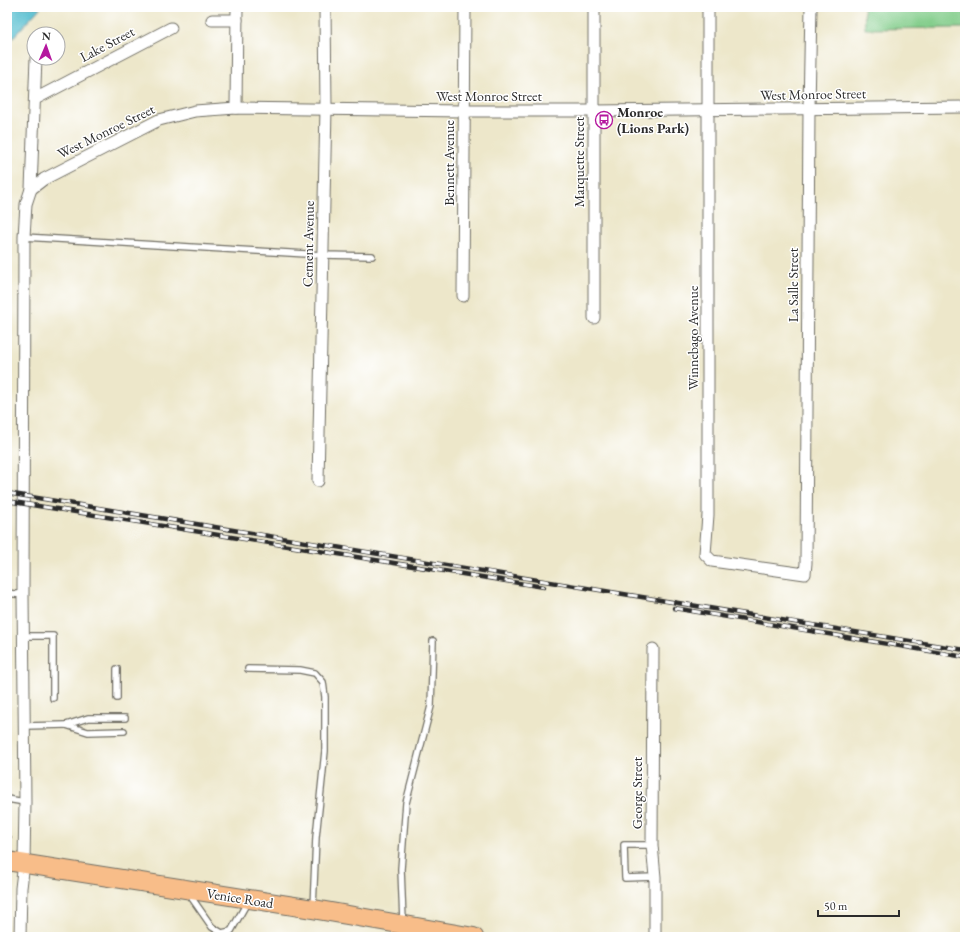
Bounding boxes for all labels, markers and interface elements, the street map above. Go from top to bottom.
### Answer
street label: Lake Street [77,22,138,66]
north arrow [26,26,66,66]
text: N [42,29,51,43]
street label: West Monroe Street [760,84,867,104]
street label: West Monroe Street [436,87,543,105]
street label: West Monroe Street [54,99,158,162]
place label: Monroe (Lions Park) [617,103,689,137]
bus stop icon: Monroe (Lions Park) [594,110,614,130]
street label: Marquette Street [570,116,588,207]
street label: Bennett Avenue [440,120,458,206]
street label: Cement Avenue [298,200,318,287]
street label: La Salle Street [784,247,802,322]
street label: Winnebago Avenue [684,285,702,390]
street label: George Street [628,756,646,829]
street label: Venice Road [205,884,276,912]
scale bar [818,892,899,918]
text: 50 m [824,898,848,914]

